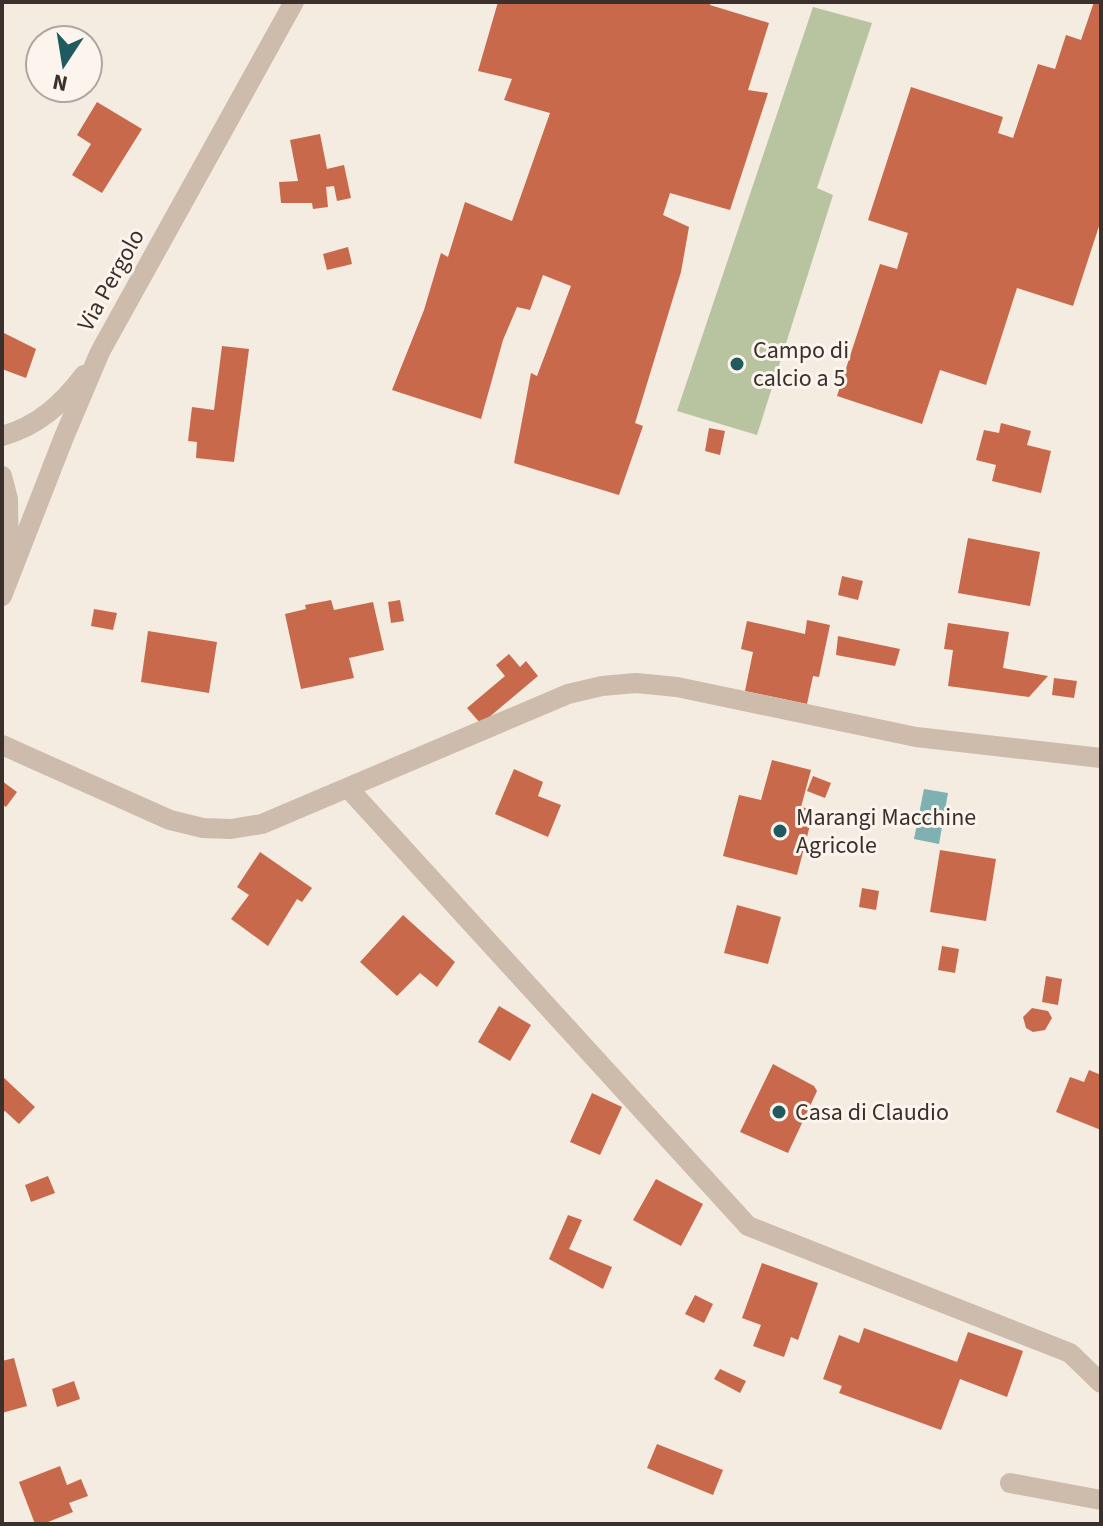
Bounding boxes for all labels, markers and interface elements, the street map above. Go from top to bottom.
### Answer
north arrow [24,24,104,104]
text: N [50,65,71,100]
street label: Via Pergolo [69,223,153,337]
place label: Campo di calcio a 5 [753,333,849,396]
marker: Campo di calcio a 5 [728,355,746,373]
place label: Marangi Macchine Agricole [796,800,976,863]
marker: Marangi Macchine Agricole [771,822,789,840]
place label: Casa di Claudio [795,1095,949,1130]
marker: Casa di Claudio [770,1103,788,1121]

